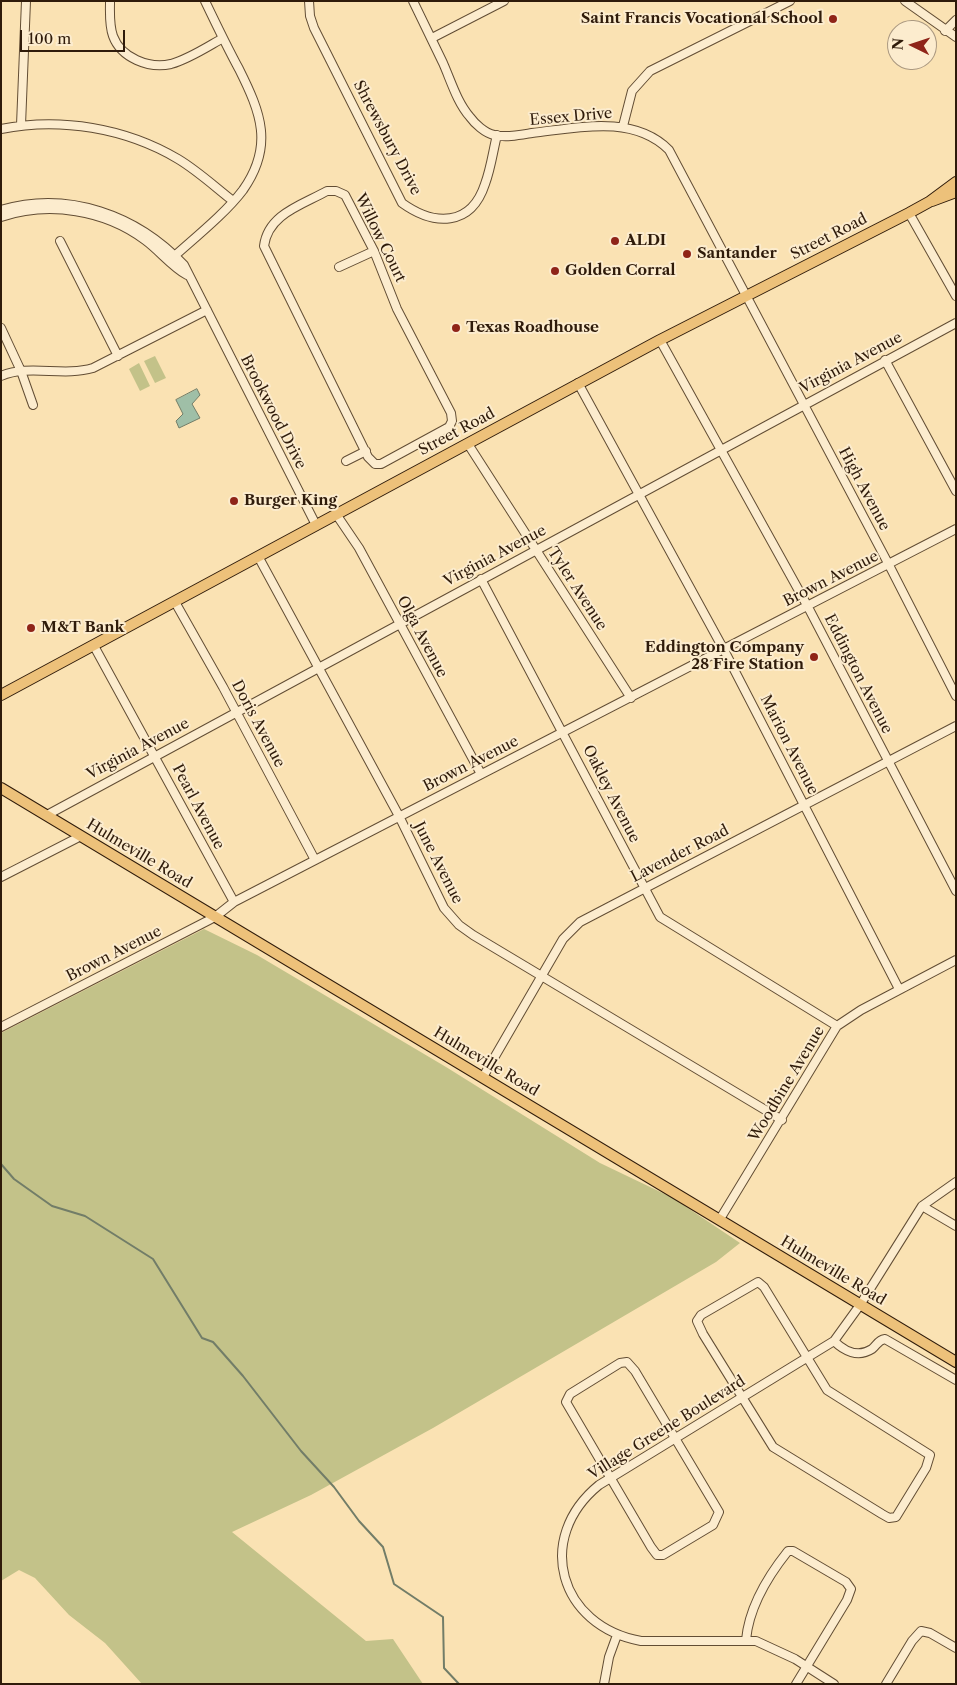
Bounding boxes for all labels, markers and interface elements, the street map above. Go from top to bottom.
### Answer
place label: Saint Francis Vocational School [581,10,823,28]
marker: Saint Francis Vocational School [827,13,839,25]
scale bar [22,20,128,52]
north arrow [887,20,937,70]
text: 100 m [28,29,71,48]
text: N [889,37,907,51]
street label: Shrewsbury Drive [349,78,425,198]
street label: Essex Drive [529,104,613,130]
street label: Willow Court [351,191,409,285]
street label: Street Road [788,210,870,264]
place label: ALDI [625,232,666,250]
marker: ALDI [609,235,621,247]
place label: Santander [697,245,777,263]
marker: Santander [681,248,693,260]
place label: Golden Corral [565,262,676,280]
marker: Golden Corral [549,265,561,277]
place label: Texas Roadhouse [466,319,599,337]
marker: Texas Roadhouse [450,322,462,334]
street label: Virginia Avenue [797,328,905,398]
street label: Brookwood Drive [236,352,310,472]
street label: Street Road [416,404,498,460]
street label: High Avenue [834,444,894,534]
place label: Burger King [244,492,337,510]
marker: Burger King [228,495,240,507]
street label: Virginia Avenue [441,521,549,591]
street label: Tyler Avenue [543,544,611,634]
street label: Brown Avenue [780,547,882,611]
street label: Olga Avenue [393,593,451,681]
street label: Eddington Avenue [820,611,896,737]
place label: M&T Bank [41,619,124,637]
marker: M&T Bank [25,622,37,634]
place label: Eddington Company 28 Fire Station [645,639,804,674]
marker: Eddington Company 28 Fire Station [808,651,820,663]
street label: Doris Avenue [227,677,289,771]
street label: Marion Avenue [756,692,822,798]
street label: Virginia Avenue [84,714,192,784]
street label: Brown Avenue [420,732,522,796]
street label: Oakley Avenue [579,742,643,846]
street label: Pearl Avenue [168,761,228,853]
street label: Hulmeville Road [83,816,195,892]
street label: June Avenue [410,819,466,907]
street label: Lavender Road [628,822,732,886]
street label: Brown Avenue [63,922,165,986]
street label: Woodbine Avenue [745,1023,829,1145]
street label: Hulmeville Road [430,1024,542,1100]
street label: Hulmeville Road [777,1233,889,1309]
street label: Village Greene Boulevard [585,1372,749,1484]

